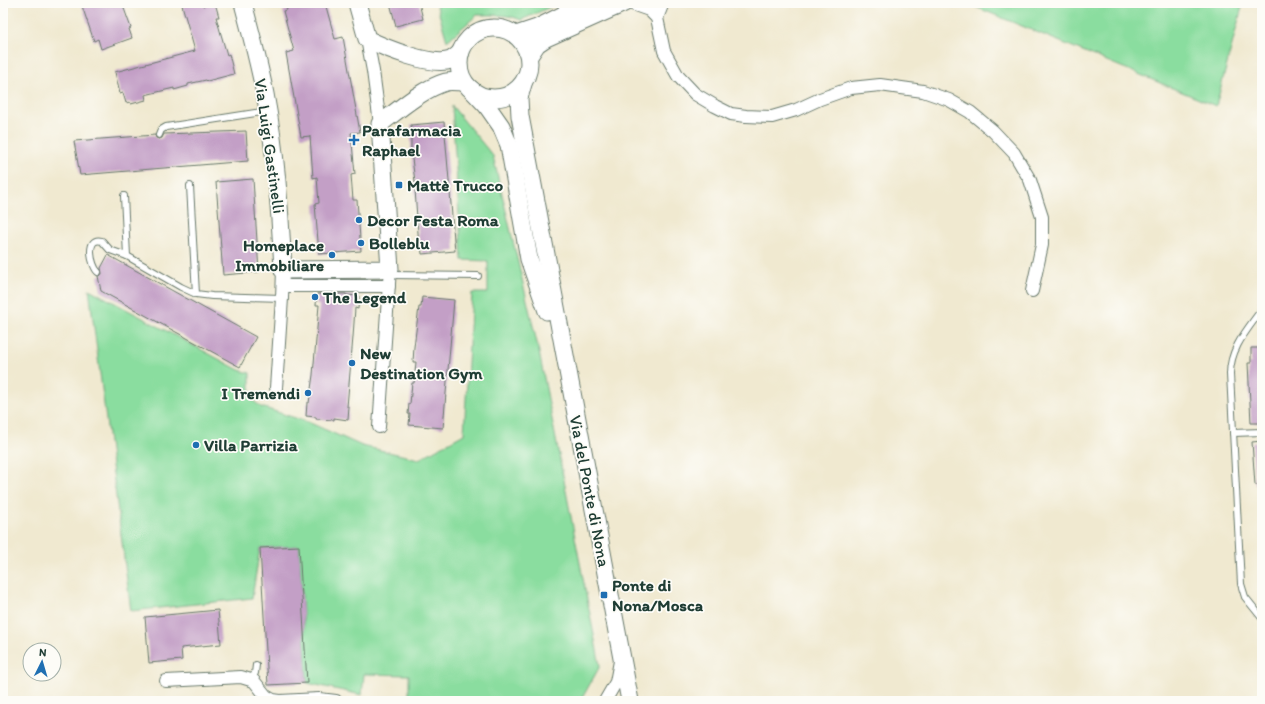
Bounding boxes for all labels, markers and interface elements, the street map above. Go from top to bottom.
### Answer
street label: Via Luigi Gastinelli [251,77,289,215]
place label: Parafarmacia Raphael [362,120,461,161]
marker: Parafarmacia Raphael [349,135,359,145]
place label: Mattè Trucco [407,175,504,195]
marker: Mattè Trucco [394,180,404,190]
place label: Decor Festa Roma [367,210,499,230]
marker: Decor Festa Roma [354,215,364,225]
place label: Bolleblu [369,233,430,253]
place label: Homeplace Immobiliare [235,235,324,275]
marker: Bolleblu [356,238,366,248]
marker: Homeplace Immobiliare [327,250,337,260]
place label: The Legend [322,287,407,308]
marker: The Legend [310,292,320,302]
place label: New Destination Gym [360,343,483,384]
marker: New Destination Gym [347,358,357,368]
place label: I Tremendi [222,383,300,403]
marker: I Tremendi [303,388,313,398]
street label: Via del Ponte di Nona [565,413,615,569]
place label: Villa Parrizia [204,435,298,455]
marker: Villa Parrizia [191,440,201,450]
place label: Ponte di Nona/Mosca [612,575,704,615]
marker: Ponte di Nona/Mosca [599,590,609,600]
north arrow [22,642,62,682]
text: N [39,646,47,659]

